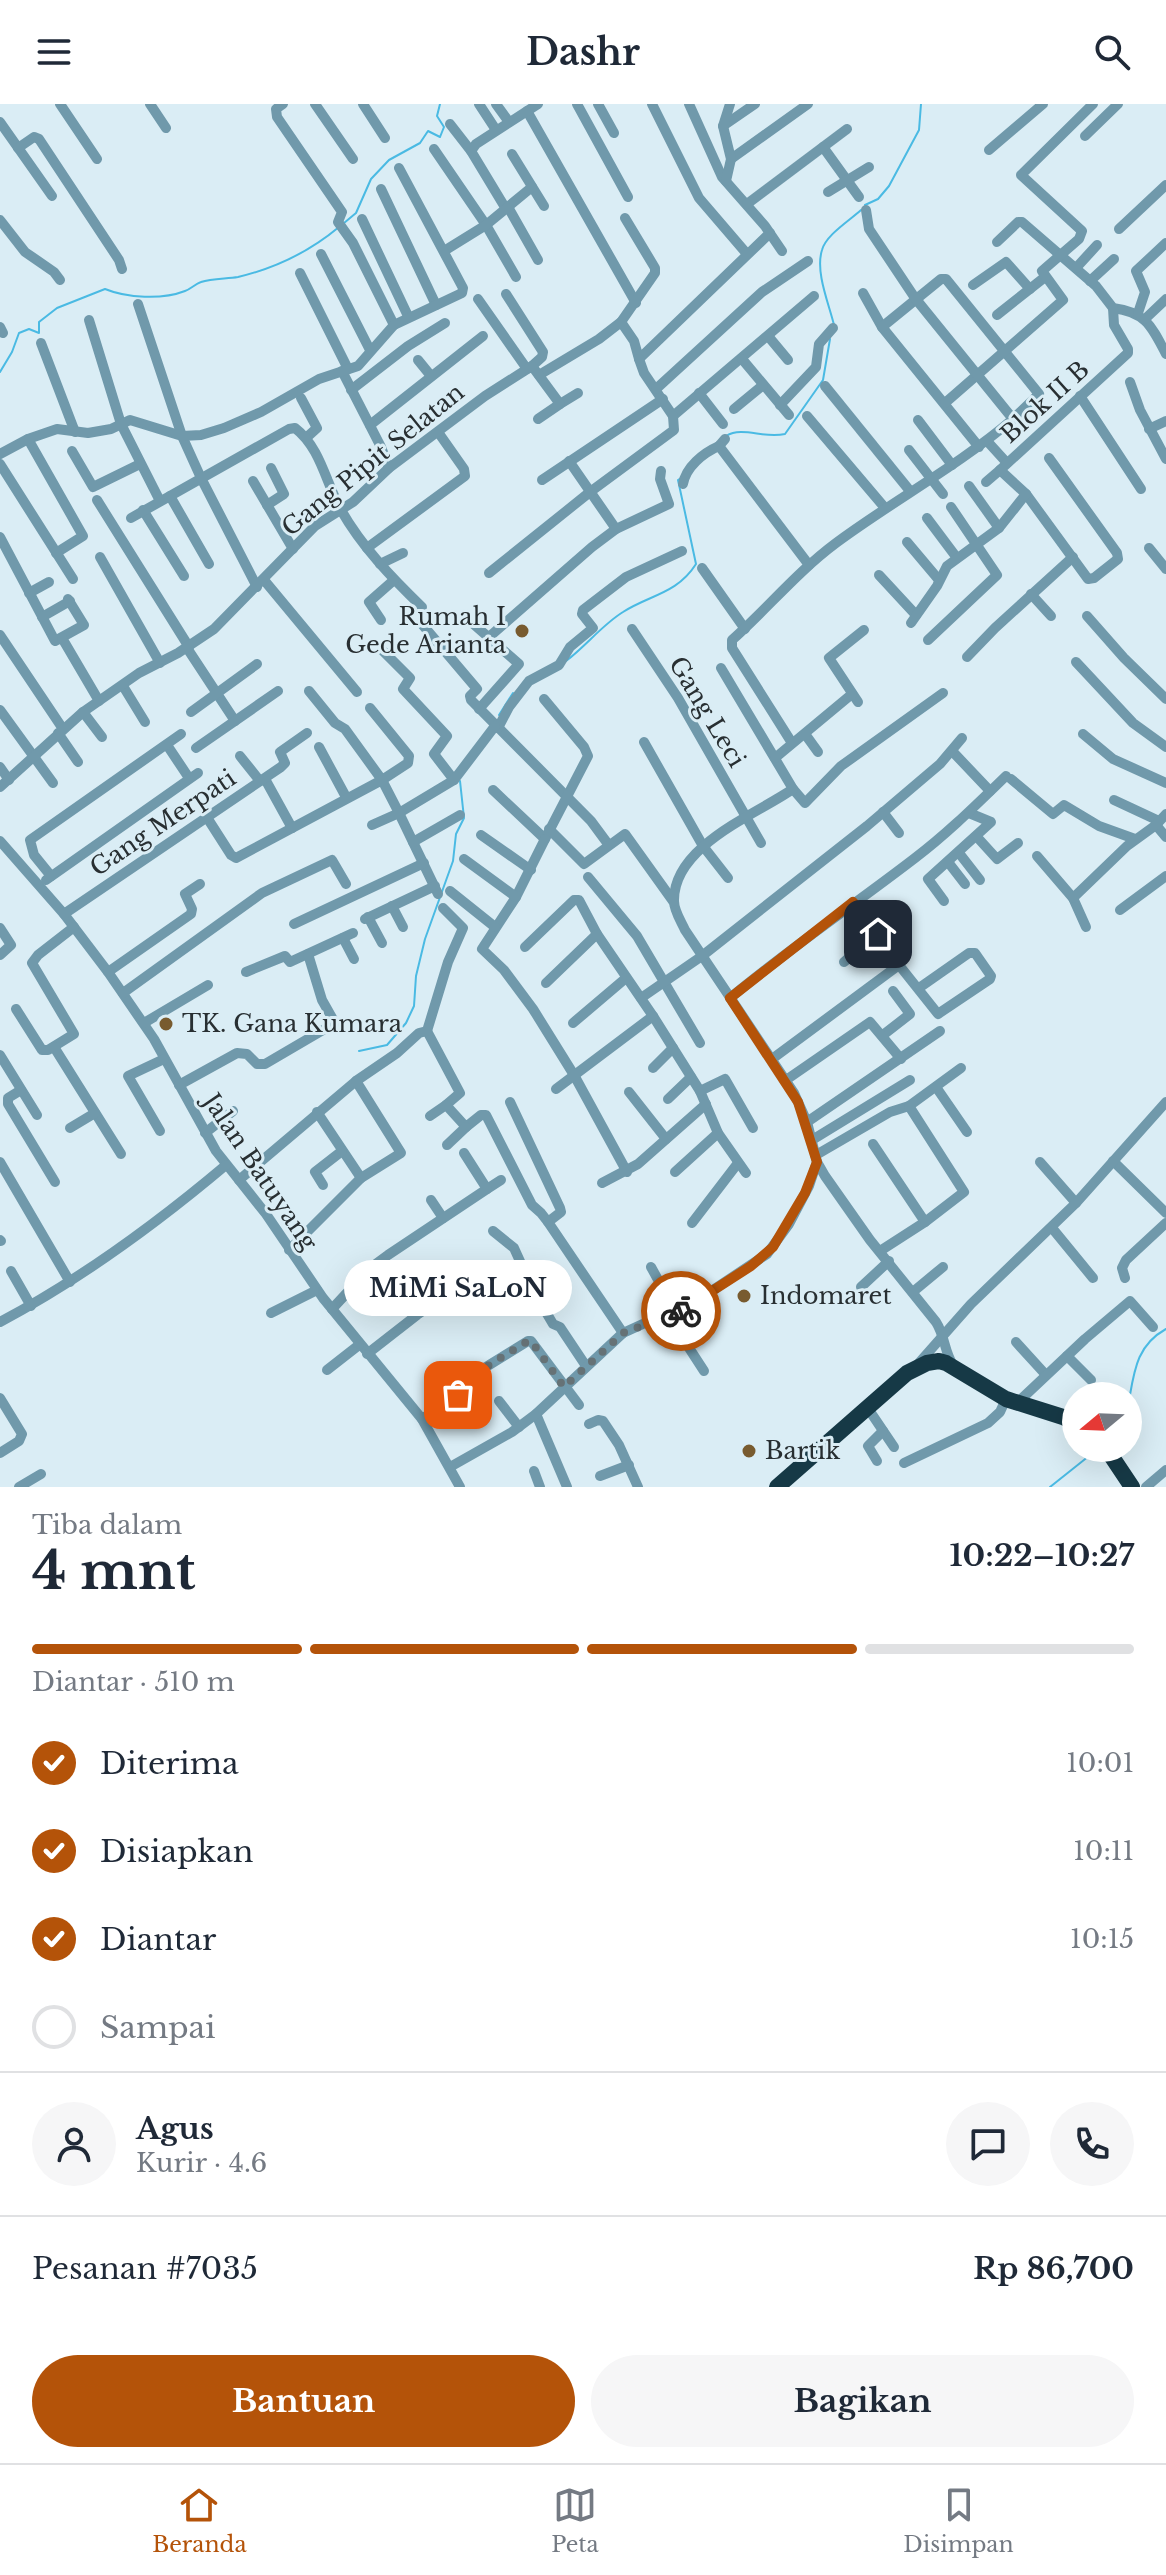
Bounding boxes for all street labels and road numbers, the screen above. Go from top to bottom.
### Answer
street label: Blok II B [995,355,1095,449]
street label: Gang Pipit Selatan [276,377,470,542]
street label: Gang Leci [663,651,752,772]
street label: Gang Merpati [84,763,241,882]
street label: Jalan Batuyang [196,1085,324,1256]

